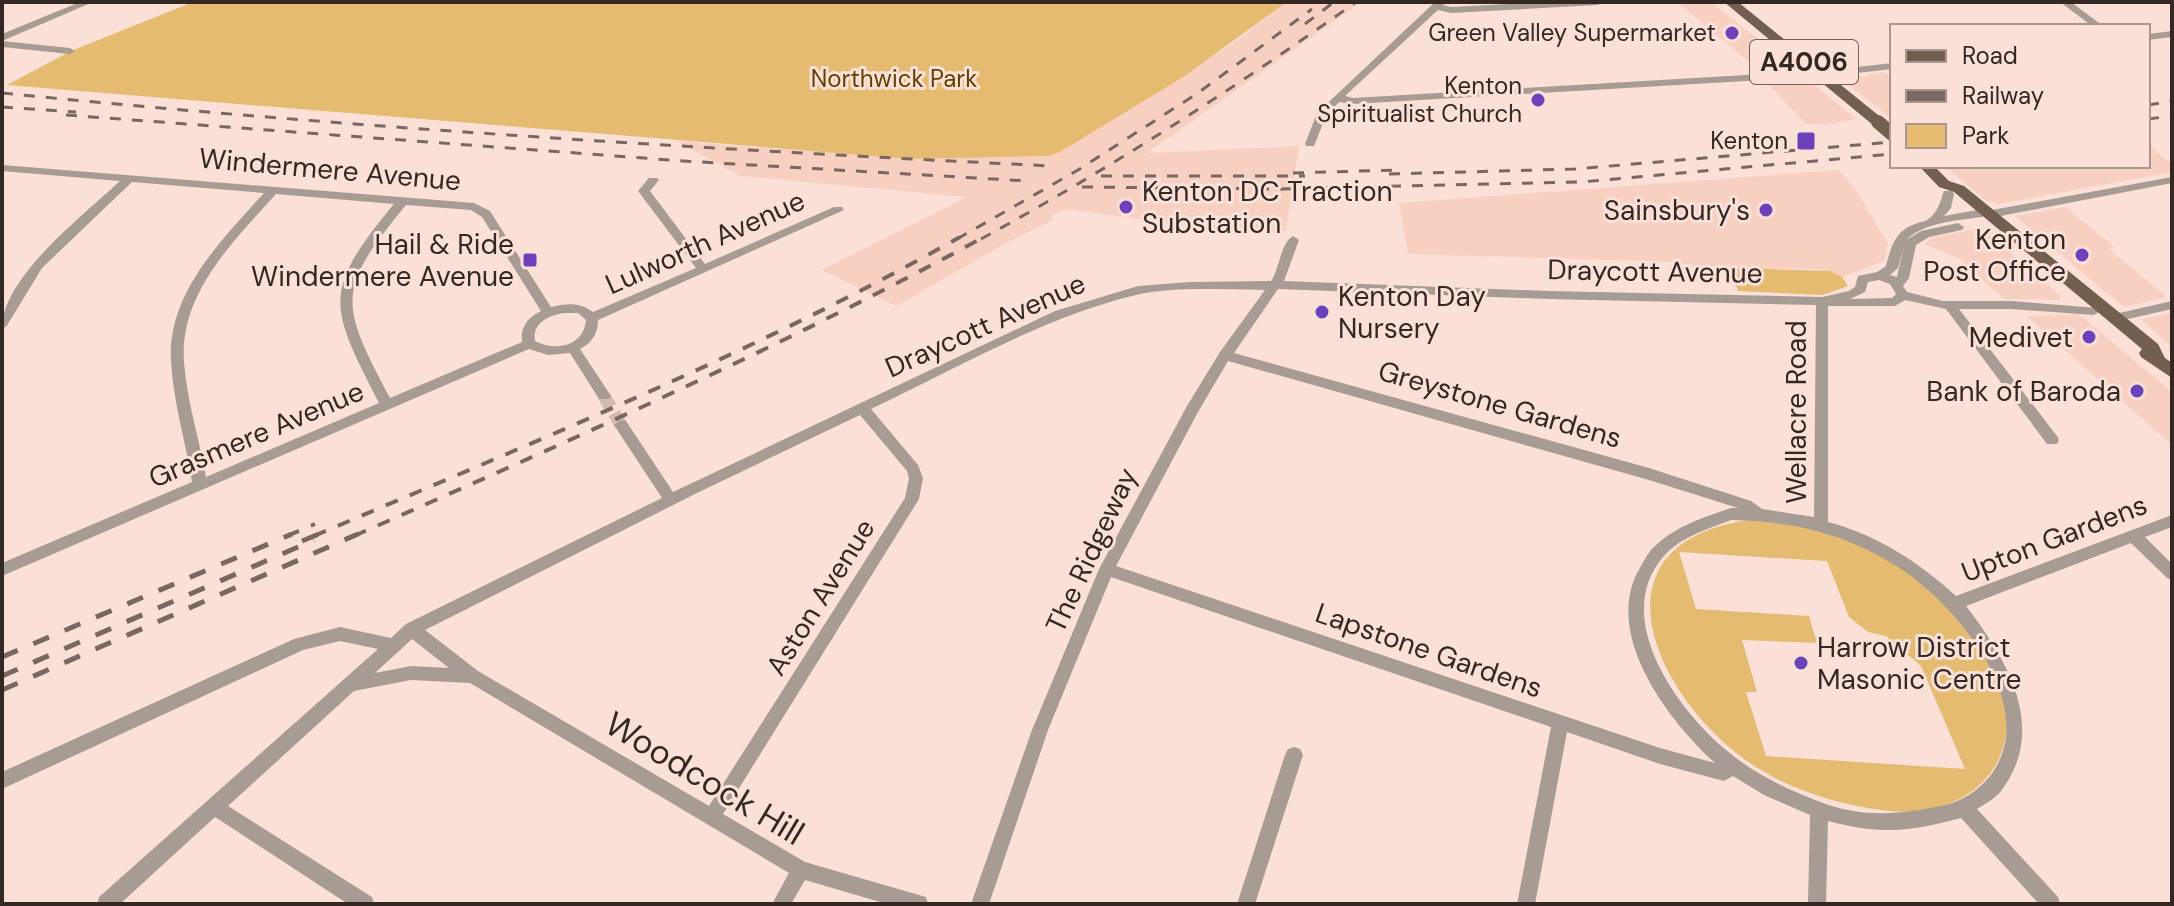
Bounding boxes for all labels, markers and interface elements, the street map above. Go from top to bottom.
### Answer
place label: Green Valley Supermarket [1428,17,1716,48]
marker: Green Valley Supermarket [1723,24,1741,42]
legend [1890,24,2150,168]
road number: A4006 [1750,40,1858,84]
text: Road [1962,40,2018,71]
park label: Northwick Park [811,63,977,94]
place label: Kenton Spiritualist Church [1317,70,1522,129]
text: Railway [1962,80,2044,111]
marker: Kenton Spiritualist Church [1529,91,1547,109]
text: Park [1962,120,2009,151]
place label: Kenton [1710,125,1788,156]
marker: Kenton [1795,130,1817,152]
street label: Windermere Avenue [197,140,463,199]
place label: Kenton DC Traction Substation [1142,173,1393,242]
street label: Lulworth Avenue [600,182,811,303]
place label: Sainsbury's [1604,192,1750,229]
marker: Kenton DC Traction Substation [1117,198,1135,216]
marker: Sainsbury's [1757,201,1775,219]
place label: Kenton Post Office [1923,221,2066,290]
place label: Hail & Ride Windermere Avenue [251,226,514,295]
marker: Kenton Post Office [2073,246,2091,264]
marker: Hail & Ride Windermere Avenue [521,251,539,269]
street label: Draycott Avenue [1547,251,1763,292]
street label: Draycott Avenue [879,265,1091,386]
place label: Kenton Day Nursery [1338,278,1486,347]
marker: Kenton Day Nursery [1313,303,1331,321]
place label: Medivet [1969,319,2073,356]
street label: Wellacre Road [1778,320,1815,504]
marker: Medivet [2080,328,2098,346]
street label: Greystone Gardens [1374,352,1626,457]
street label: Grasmere Avenue [143,372,369,496]
place label: Bank of Baroda [1926,373,2121,410]
marker: Bank of Baroda [2128,382,2146,400]
street label: The Ridgeway [1037,462,1146,639]
street label: Upton Gardens [1956,486,2152,591]
street label: Aston Avenue [758,512,883,682]
street label: Lapstone Gardens [1311,594,1547,707]
place label: Harrow District Masonic Centre [1817,629,2021,698]
marker: Harrow District Masonic Centre [1792,654,1810,672]
street label: Woodcock Hill [597,701,813,856]

